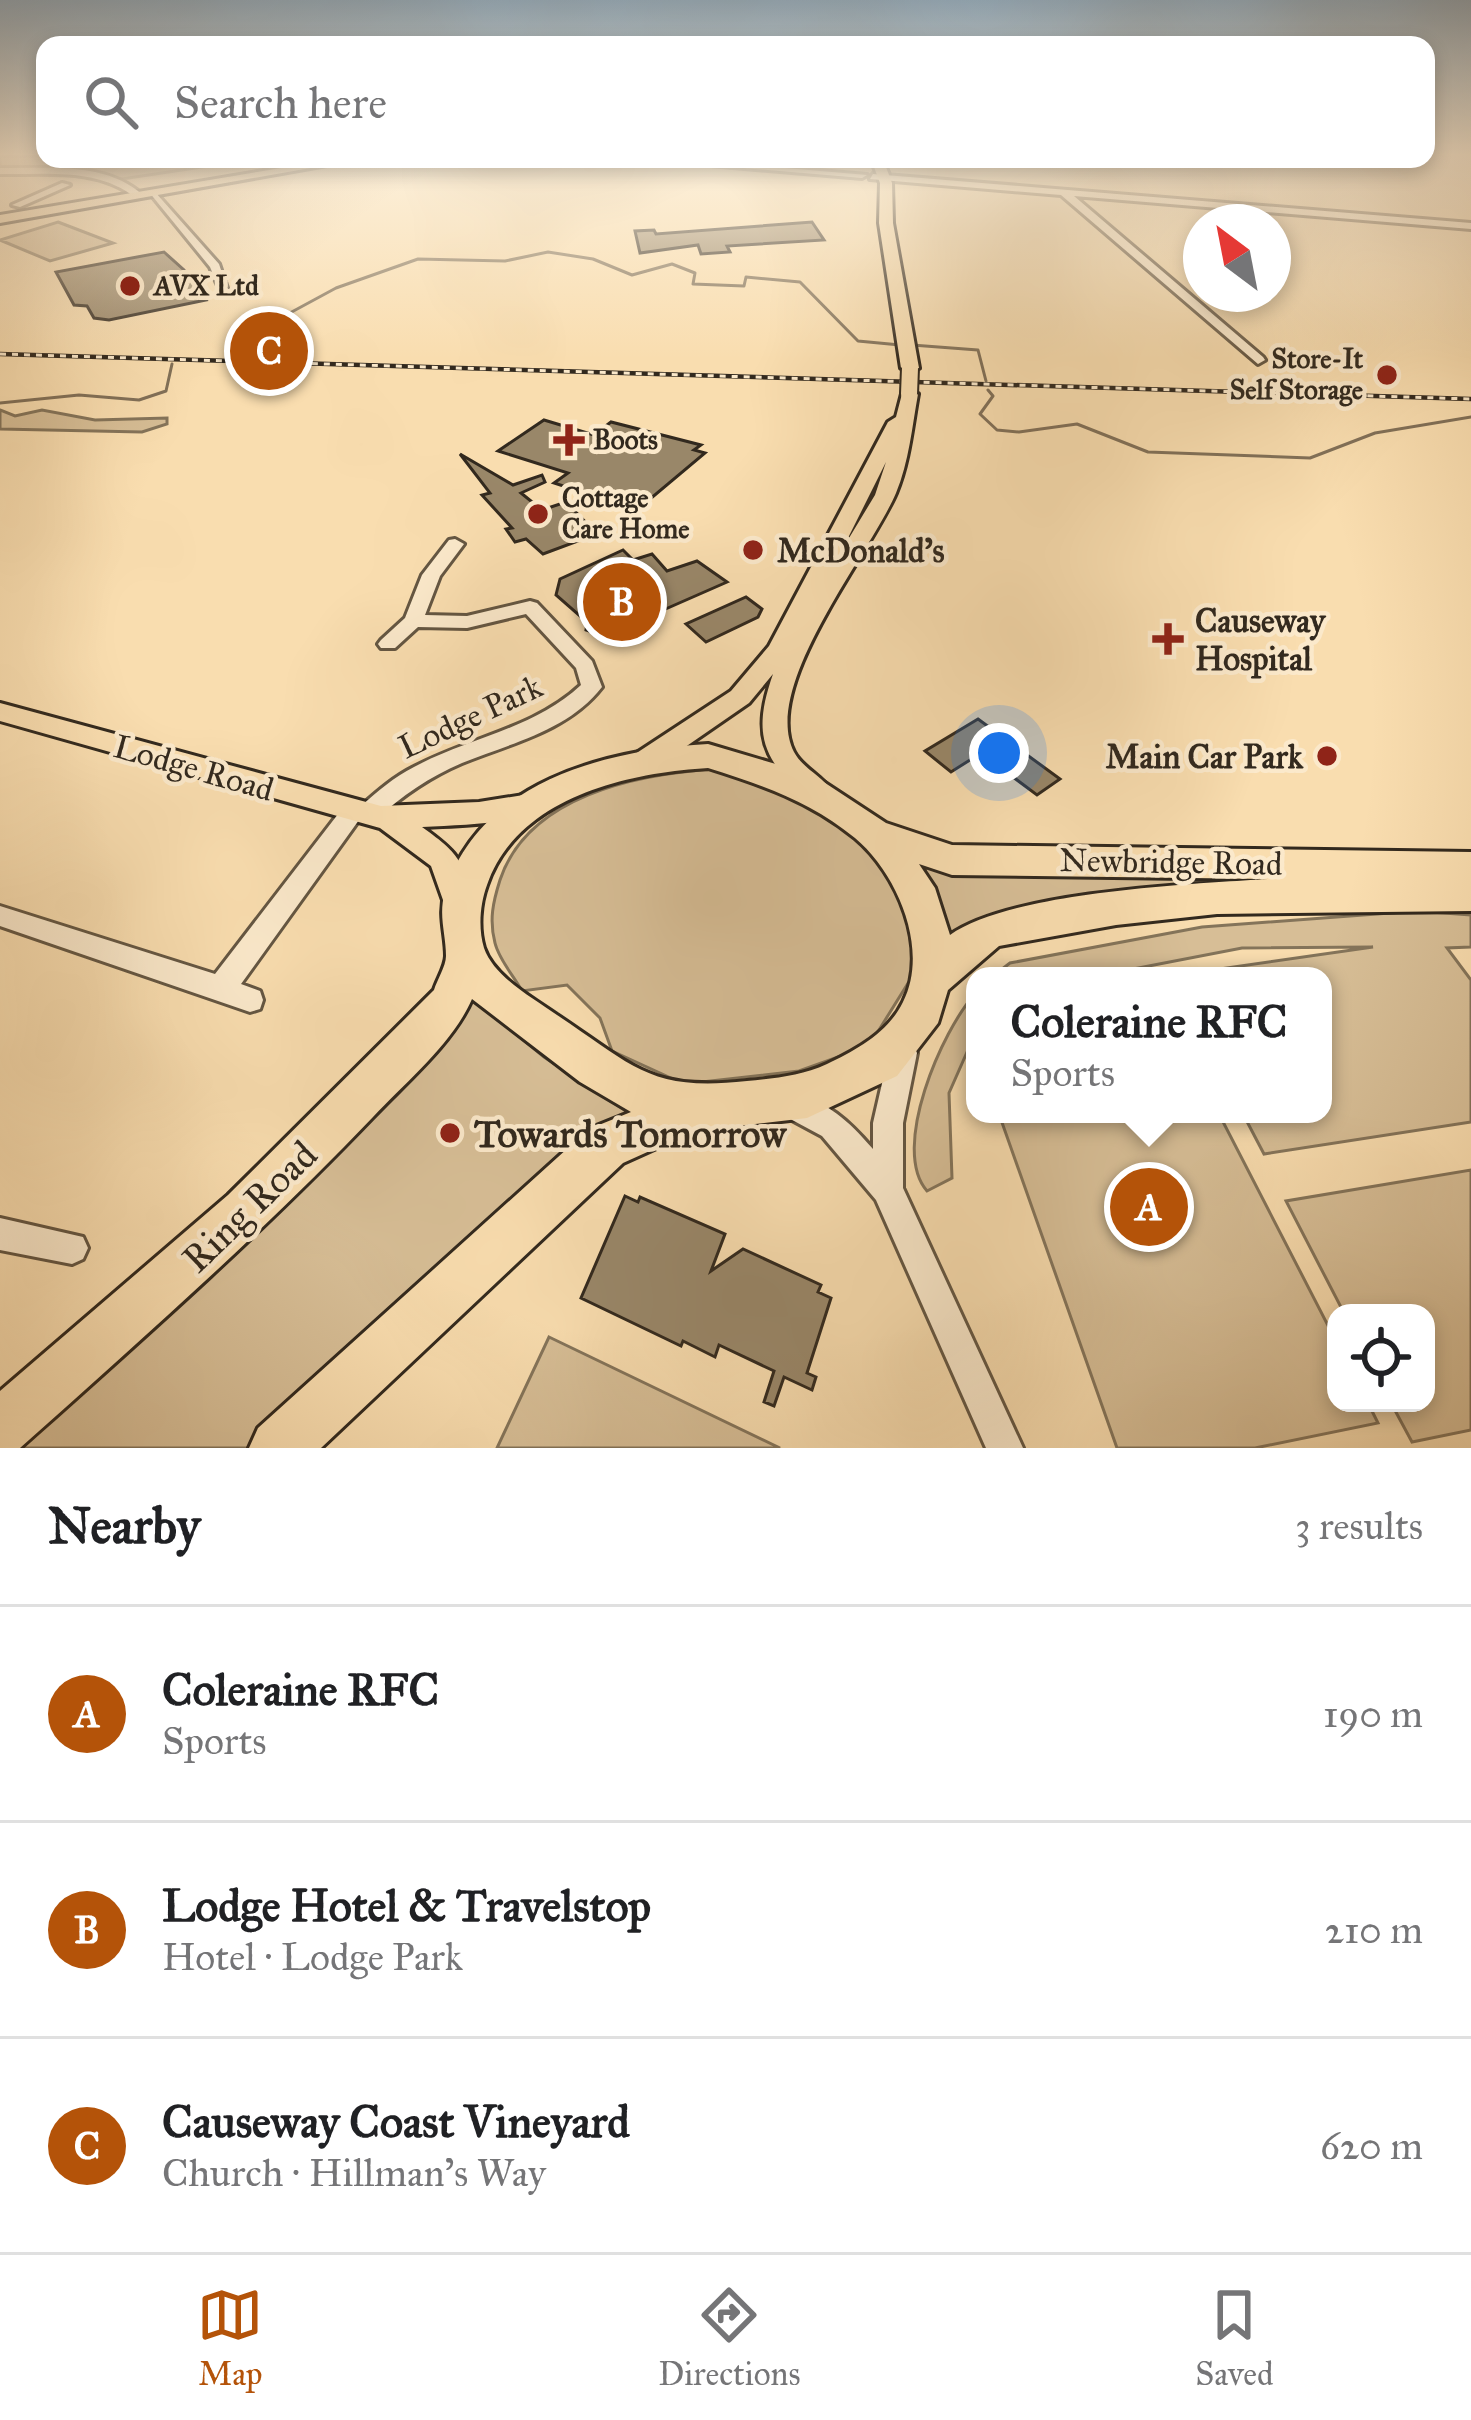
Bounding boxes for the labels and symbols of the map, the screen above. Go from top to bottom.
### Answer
north arrow [1183,204,1291,312]
place label: AVX Ltd [152,269,259,302]
marker: AVX Ltd [117,273,143,299]
pin: C [230,306,308,396]
place label: Store-It Self Storage [1230,342,1363,407]
marker: Store-It Self Storage [1374,362,1400,388]
place label: Boots [593,423,658,456]
marker: Boots [556,427,582,453]
place label: Cottage Care Home [562,481,689,545]
marker: Cottage Care Home [525,501,551,527]
place label: McDonald's [777,531,945,571]
marker: McDonald's [740,537,766,563]
pin: B [583,557,661,647]
place label: Causeway Hospital [1195,601,1327,679]
marker: Causeway Hospital [1152,623,1184,655]
street label: Lodge Park [392,666,549,768]
your location [969,723,1029,783]
street label: Lodge Road [109,726,279,810]
place label: Main Car Park [1105,737,1304,777]
marker: Main Car Park [1314,743,1340,769]
street label: Newbridge Road [1059,840,1283,884]
place label: Towards Tomorrow [474,1110,787,1158]
marker: Towards Tomorrow [437,1120,463,1146]
street label: Ring Road [172,1130,327,1283]
pin: A [1110,1162,1188,1252]

